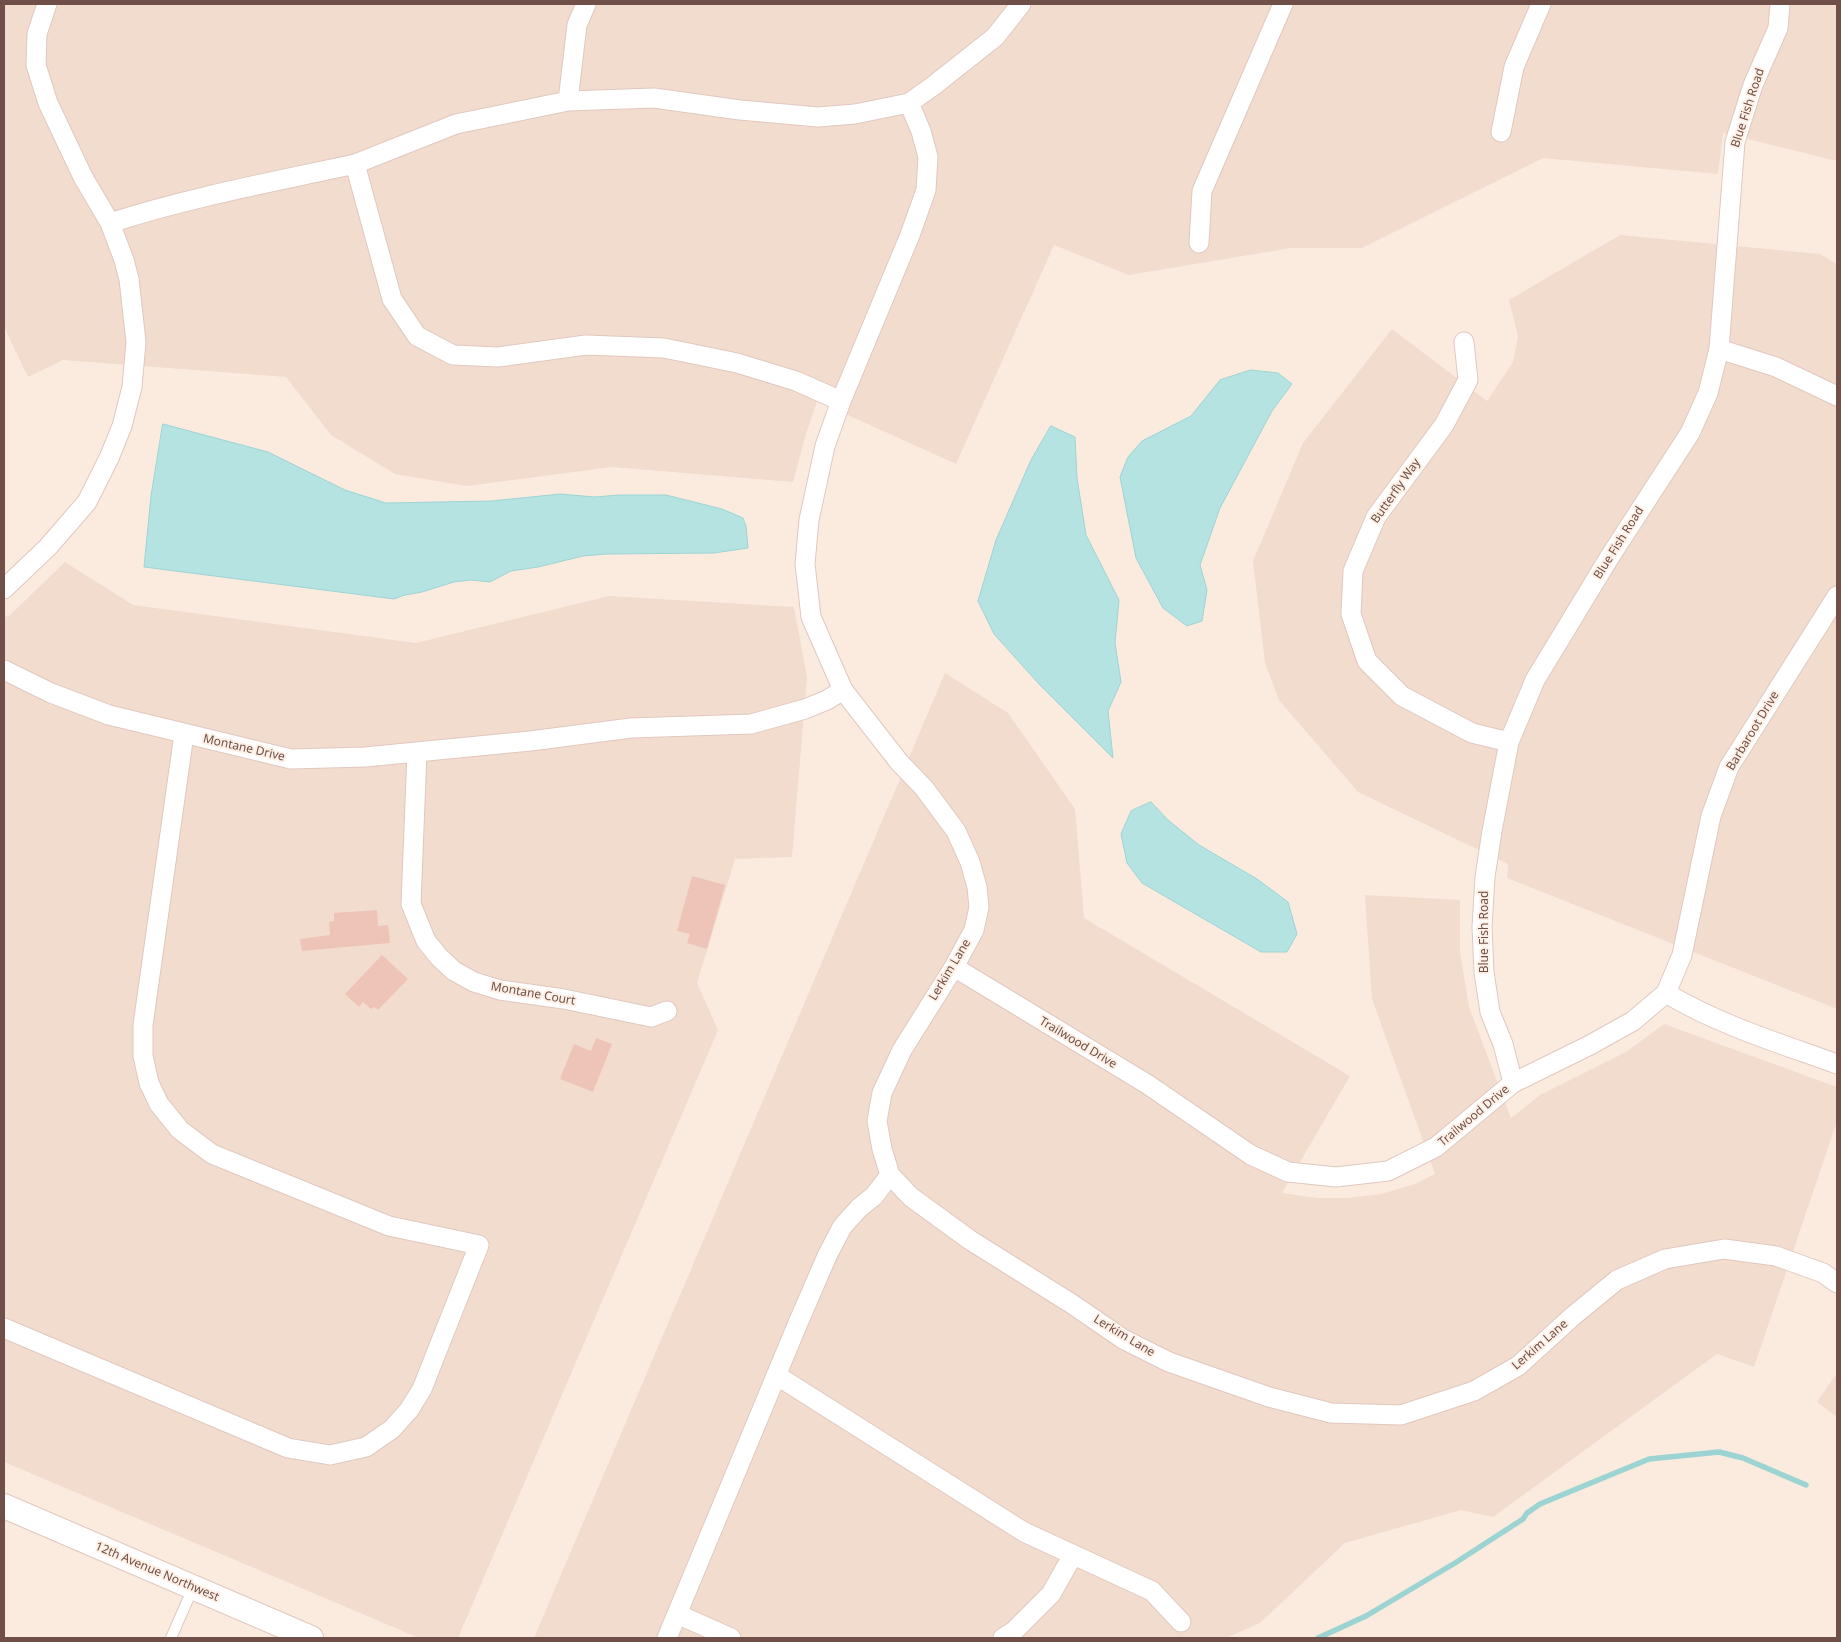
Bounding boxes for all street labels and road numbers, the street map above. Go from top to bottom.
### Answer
street label: Blue Fish Road [1728,66,1768,150]
street label: Butterfly Way [1368,456,1424,526]
street label: Blue Fish Road [1591,504,1647,582]
street label: Barbaroot Drive [1724,689,1782,773]
street label: Montane Drive [202,732,286,764]
street label: Blue Fish Road [1478,891,1492,973]
street label: Lerkim Lane [926,937,974,1003]
street label: Montane Court [490,979,576,1009]
street label: Trailwood Drive [1037,1014,1119,1072]
street label: Trailwood Drive [1436,1082,1512,1150]
street label: Lerkim Lane [1091,1312,1157,1360]
street label: Lerkim Lane [1509,1317,1571,1373]
street label: 12th Avenue Northwest [93,1539,221,1605]

